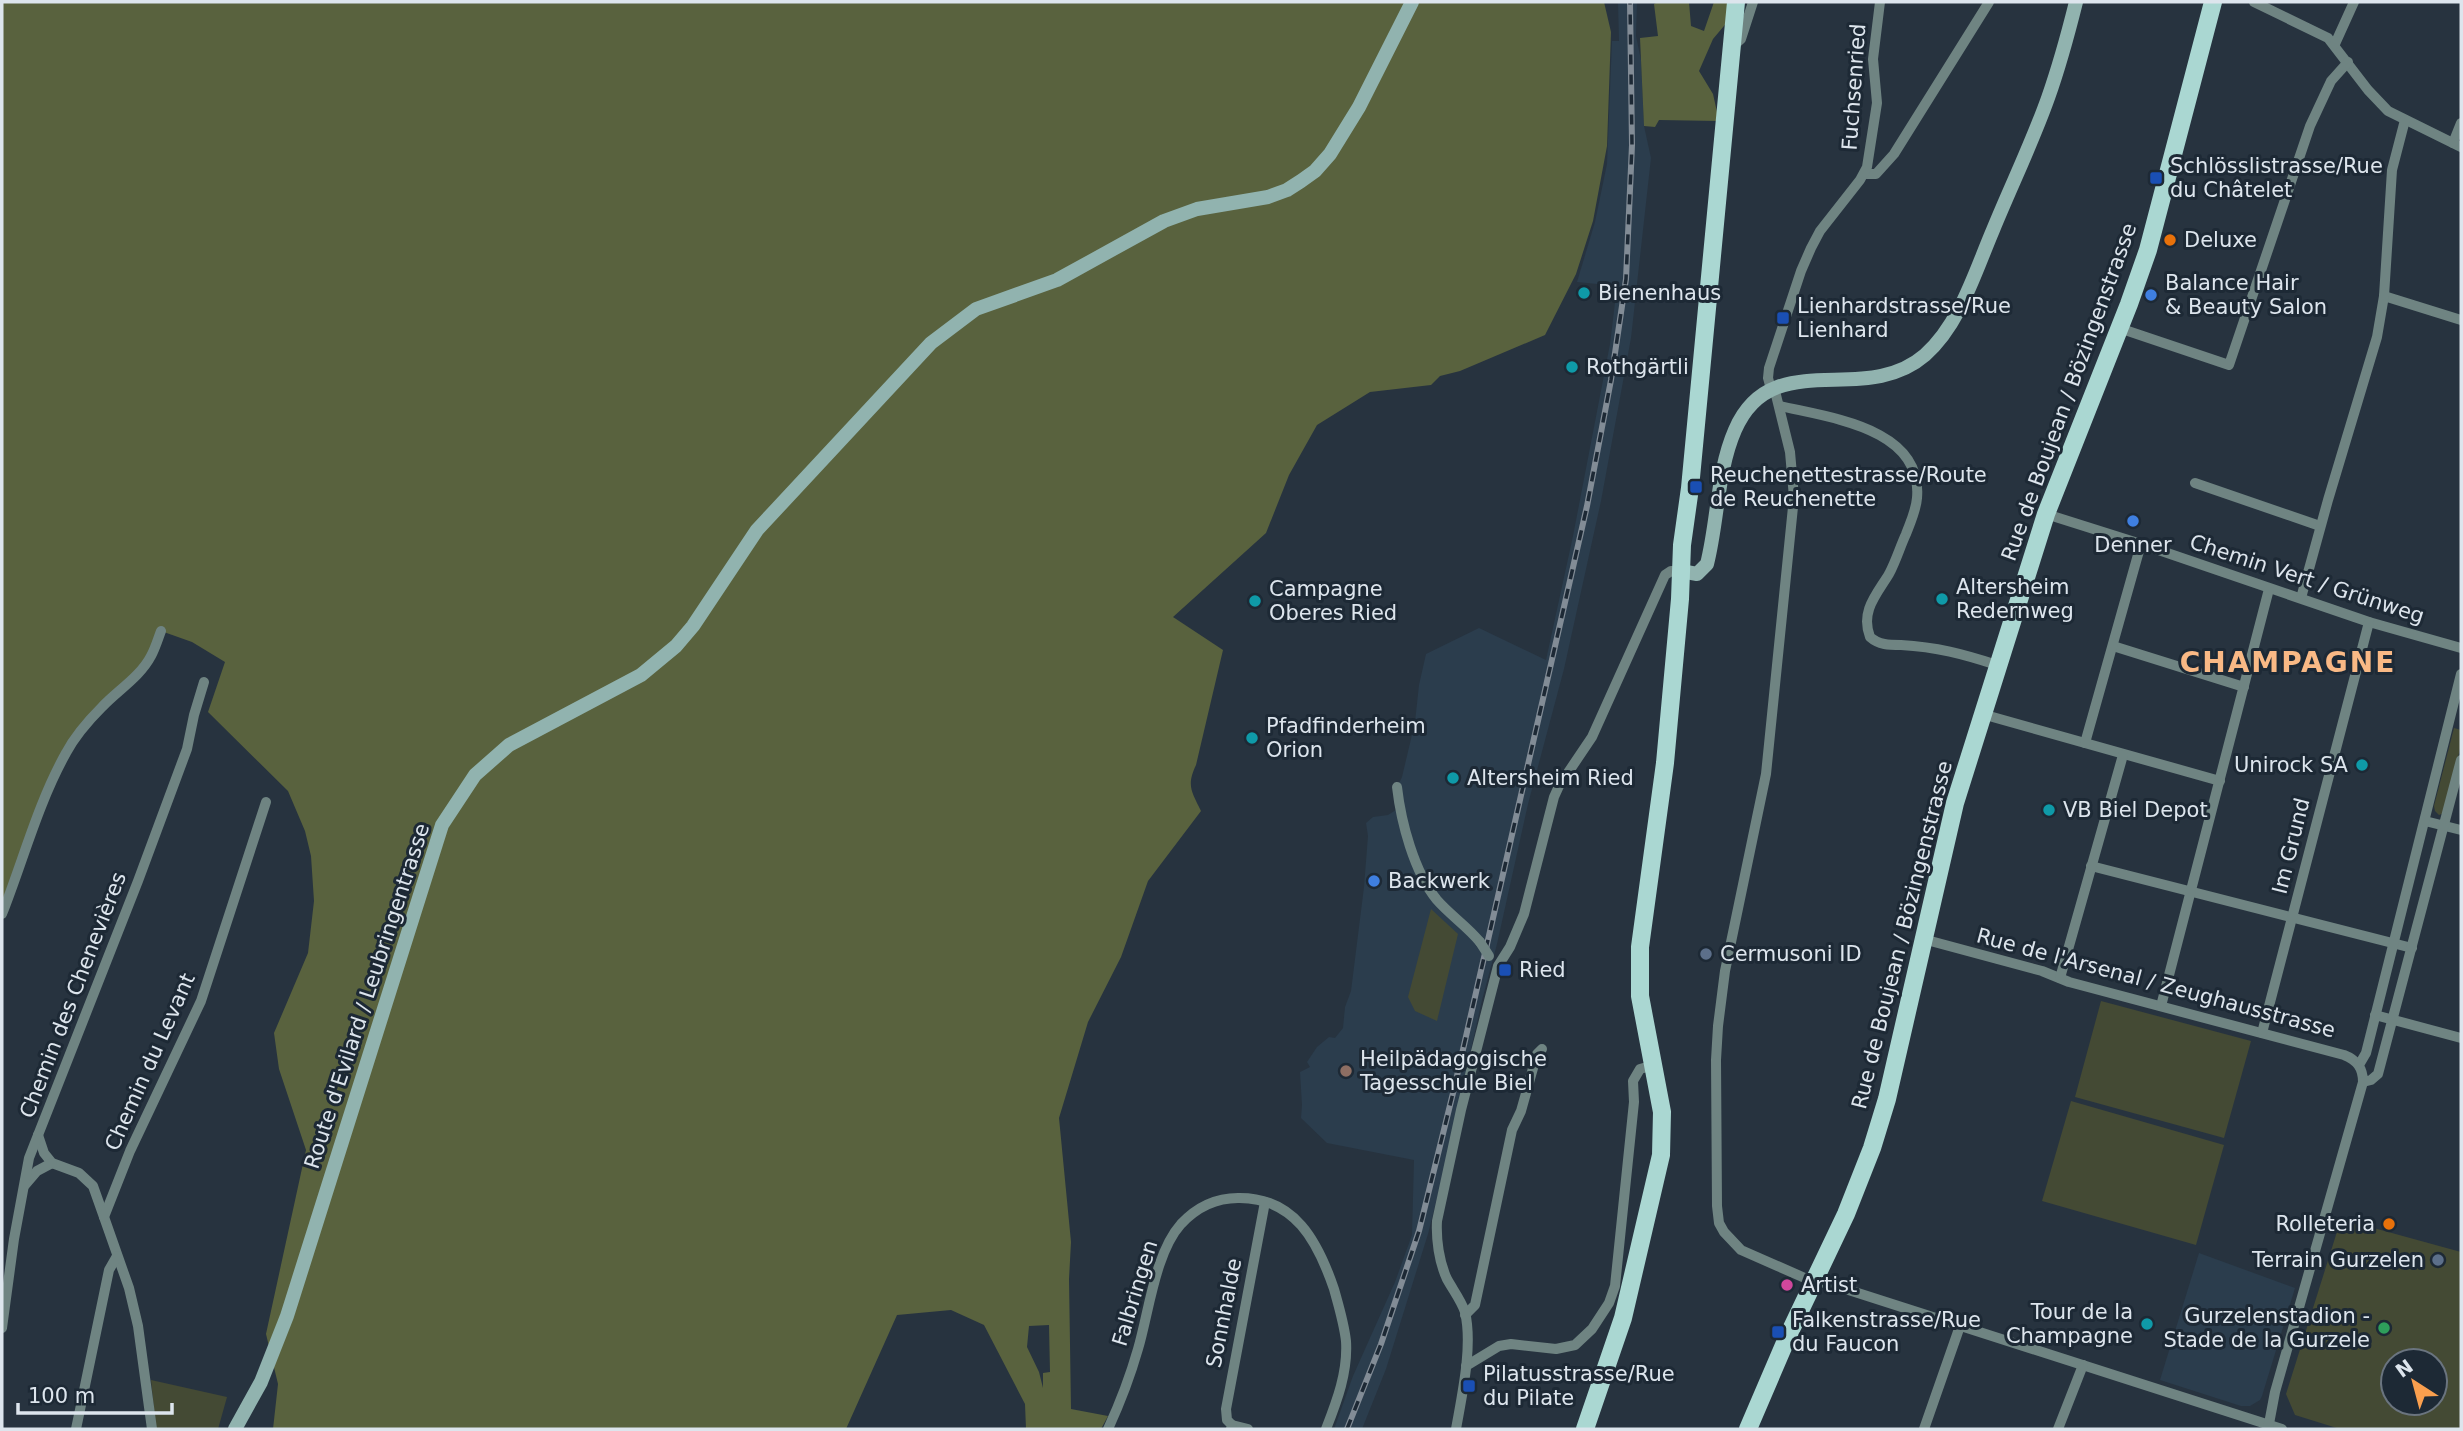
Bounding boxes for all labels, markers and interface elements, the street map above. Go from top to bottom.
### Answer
street label: Fuchsenried [1838,23,1870,151]
place label: Schlösslistrasse/Rue du Châtelet [2170,154,2383,202]
marker: Schlösslistrasse/Rue du Châtelet [2148,170,2164,186]
street label: Rue de Boujean / Bözingenstrasse [1997,220,2141,564]
place label: Deluxe [2184,228,2257,252]
marker: Deluxe [2162,232,2178,248]
place label: Balance Hair & Beauty Salon [2165,271,2327,319]
place label: Bienenhaus [1598,281,1721,305]
marker: Bienenhaus [1576,285,1592,301]
marker: Balance Hair & Beauty Salon [2143,287,2159,303]
place label: Lienhardstrasse/Rue Lienhard [1797,294,2011,342]
marker: Lienhardstrasse/Rue Lienhard [1775,310,1791,326]
place label: Rothgärtli [1586,355,1689,379]
marker: Rothgärtli [1564,359,1580,375]
place label: Reuchenettestrasse/Route de Reuchenette [1710,463,1987,511]
marker: Reuchenettestrasse/Route de Reuchenette [1688,479,1704,495]
marker: Denner [2125,513,2141,529]
street label: Chemin Vert / Grünweg [2187,530,2427,628]
place label: Denner [2094,533,2172,557]
place label: Altersheim Redernweg [1956,575,2074,623]
place label: Campagne Oberes Ried [1269,577,1397,625]
marker: Altersheim Redernweg [1934,591,1950,607]
marker: Campagne Oberes Ried [1247,593,1263,609]
district label: CHAMPAGNE [2180,646,2396,679]
place label: Pfadfinderheim Orion [1266,714,1426,762]
marker: Pfadfinderheim Orion [1244,730,1260,746]
place label: Unirock SA [2234,753,2349,777]
marker: Unirock SA [2354,757,2370,773]
street label: Rue de Boujean / Bözingenstrasse [1847,758,1957,1112]
place label: Altersheim Ried [1467,766,1634,790]
marker: Altersheim Ried [1445,770,1461,786]
street label: Im Grund [2267,795,2315,897]
place label: VB Biel Depot [2063,798,2208,822]
marker: VB Biel Depot [2041,802,2057,818]
street label: Route d'Evilard / Leubringentrasse [300,820,434,1172]
street label: Chemin des Chenevières [15,869,131,1121]
place label: Backwerk [1388,869,1491,893]
marker: Backwerk [1366,873,1382,889]
street label: Rue de l'Arsenal / Zeughausstrasse [1974,923,2338,1043]
place label: Cermusoni ID [1720,942,1862,966]
marker: Cermusoni ID [1698,946,1714,962]
place label: Ried [1519,958,1566,982]
marker: Ried [1497,962,1513,978]
street label: Chemin du Levant [100,970,200,1154]
place label: Heilpädagogische Tagesschule Biel [1359,1047,1547,1095]
marker: Heilpädagogische Tagesschule Biel [1338,1063,1354,1079]
place label: Rolleteria [2275,1212,2375,1236]
marker: Rolleteria [2381,1216,2397,1232]
street label: Falbringen [1108,1237,1162,1349]
place label: Terrain Gurzelen [2251,1248,2424,1272]
marker: Terrain Gurzelen [2430,1252,2446,1268]
street label: Sonnhalde [1202,1256,1246,1370]
place label: Artist [1801,1273,1857,1297]
marker: Artist [1779,1277,1795,1293]
place label: Tour de la Champagne [2006,1300,2133,1348]
place label: Gurzelenstadion - Stade de la Gurzele [2163,1304,2370,1352]
place label: Falkenstrasse/Rue du Faucon [1792,1308,1981,1356]
marker: Tour de la Champagne [2139,1316,2155,1332]
marker: Gurzelenstadion - Stade de la Gurzele [2376,1320,2392,1336]
marker: Falkenstrasse/Rue du Faucon [1770,1324,1786,1340]
north arrow [2379,1347,2449,1417]
text: N [2391,1355,2417,1382]
place label: Pilatusstrasse/Rue du Pilate [1483,1362,1675,1410]
scale bar [18,1372,172,1416]
marker: Pilatusstrasse/Rue du Pilate [1461,1378,1477,1394]
text: 100 m [28,1384,95,1408]

